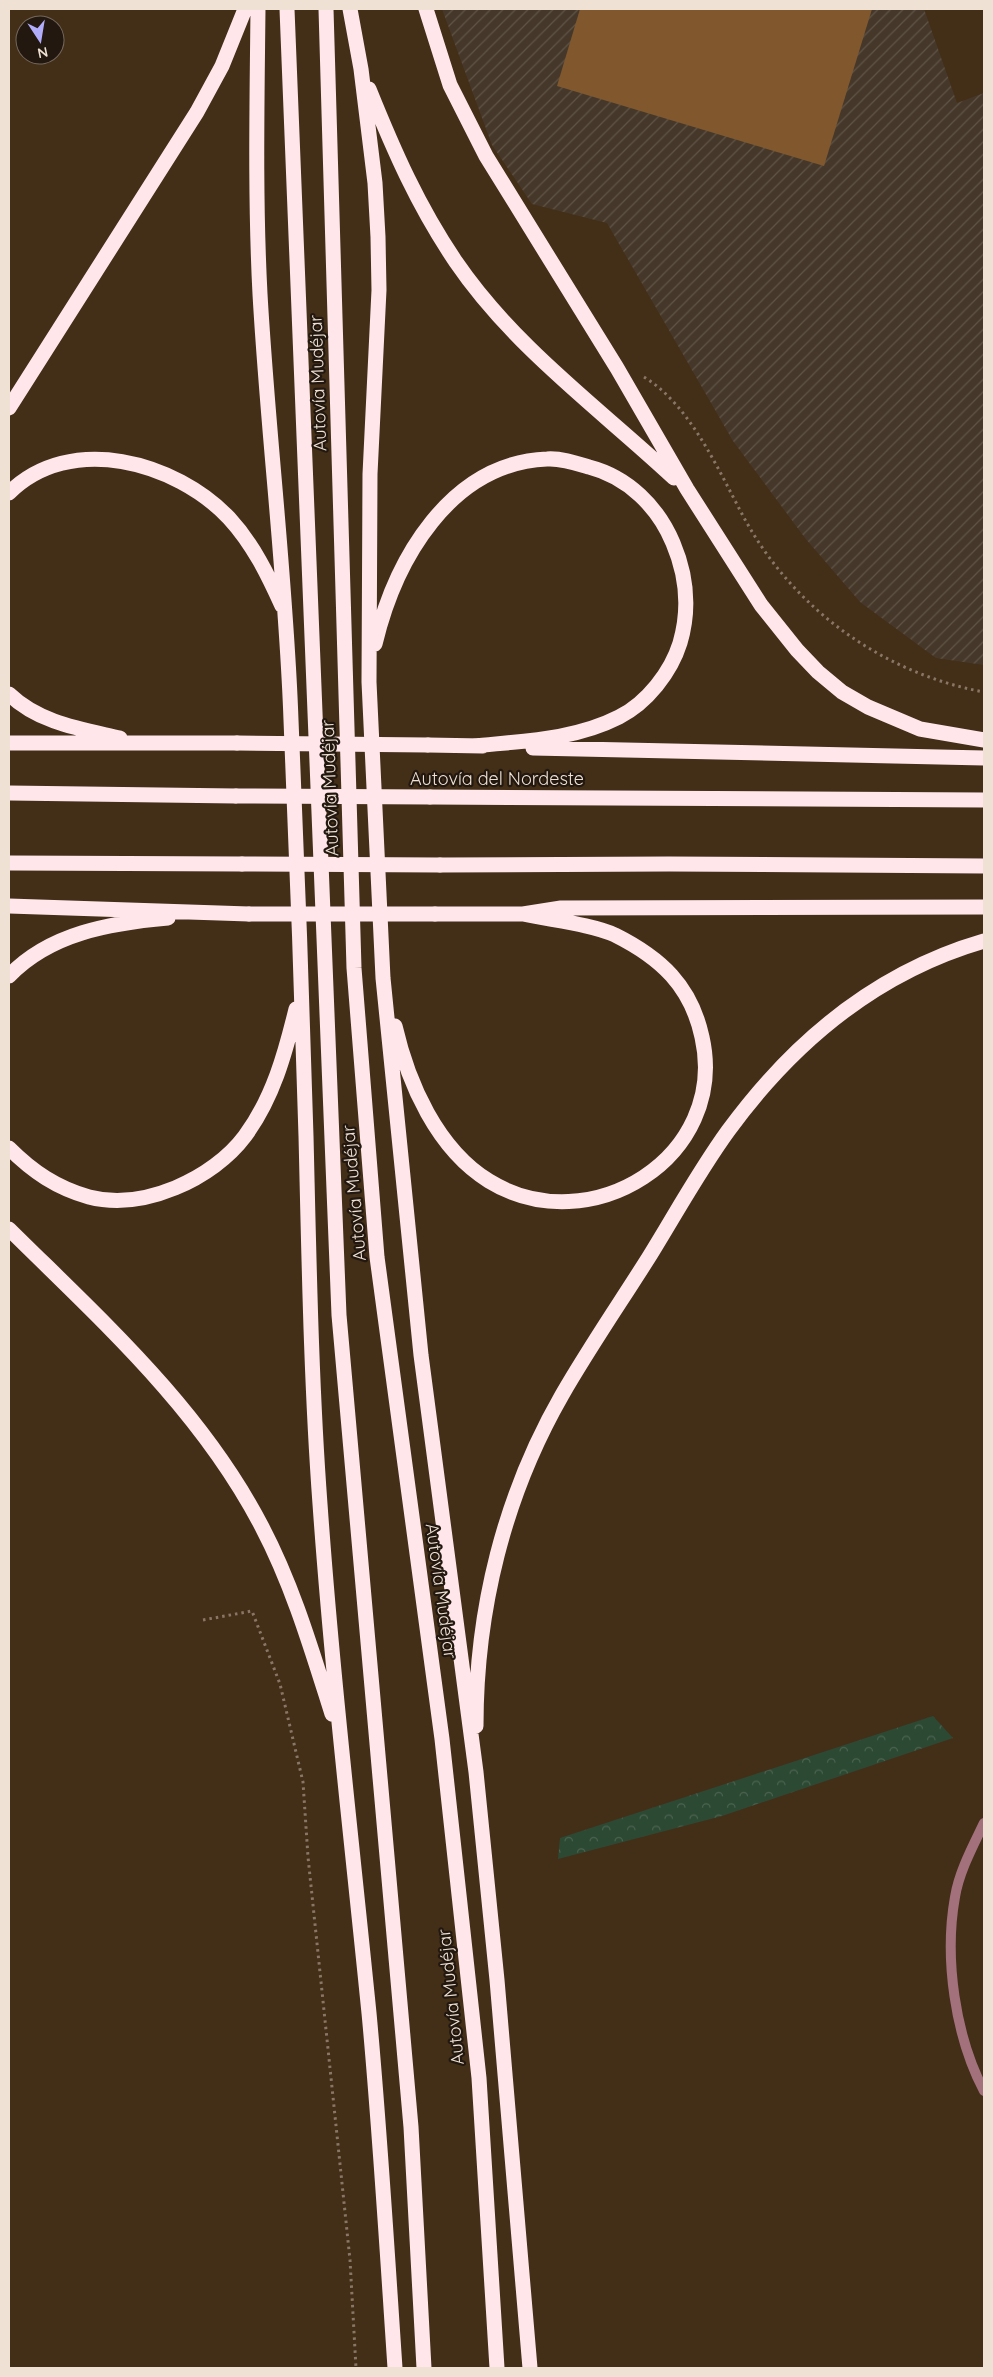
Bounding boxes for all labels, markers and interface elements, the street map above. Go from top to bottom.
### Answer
north arrow [15,15,65,65]
text: N [36,43,50,63]
street label: Autovía Mudéjar [304,314,331,452]
street label: Autovía Mudéjar [316,719,343,857]
street label: Autovía del Nordeste [410,767,584,790]
street label: Autovía Mudéjar [336,1124,371,1262]
street label: Autovía Mudéjar [421,1522,462,1660]
street label: Autovía Mudéjar [432,1928,469,2066]

